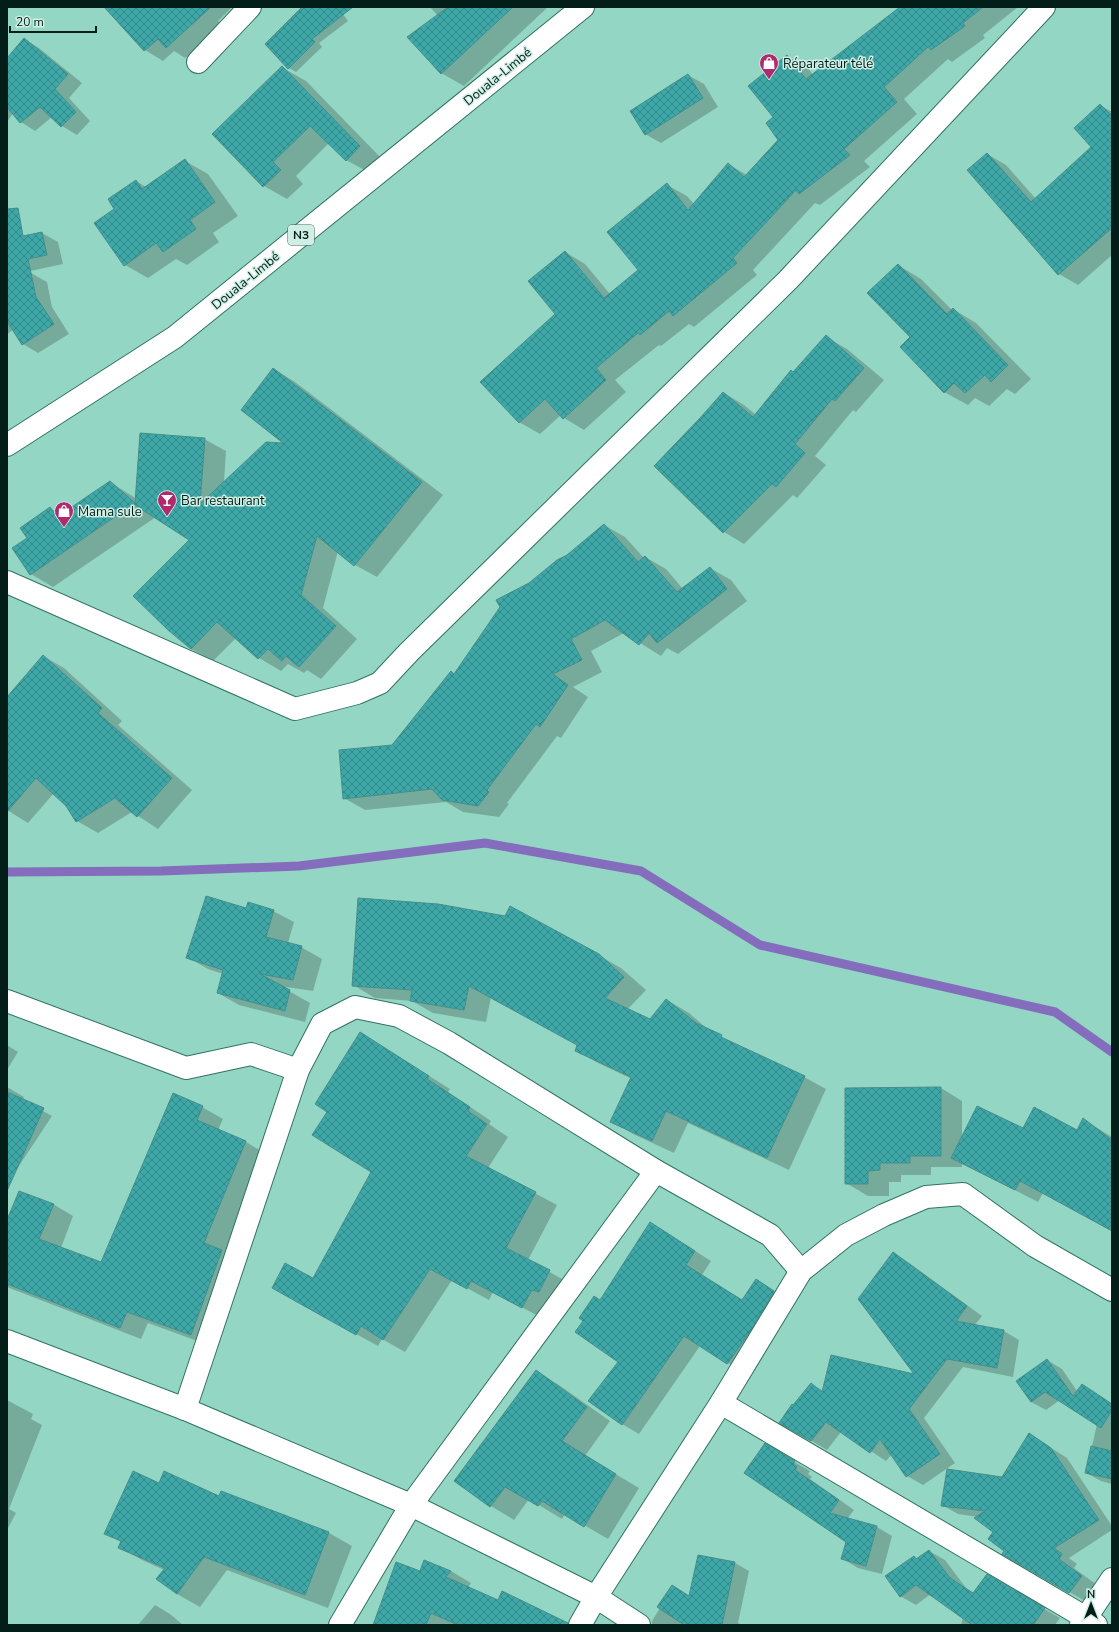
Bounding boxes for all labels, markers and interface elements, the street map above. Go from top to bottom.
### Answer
scale bar [10,8,96,34]
text: 20 m [16,14,44,30]
street label: Douala-Limbé [460,44,536,110]
shop icon: Réparateur télé [758,52,780,80]
place label: Réparateur télé [783,55,873,73]
road number: N3 [288,225,314,245]
street label: Douala-Limbé [208,248,284,314]
bar icon: Bar restaurant [156,489,178,517]
place label: Bar restaurant [181,492,265,510]
shop icon: Mama sule [53,500,75,528]
place label: Mama sule [78,503,142,521]
north arrow [1071,1584,1111,1624]
text: N [1087,1587,1095,1602]

